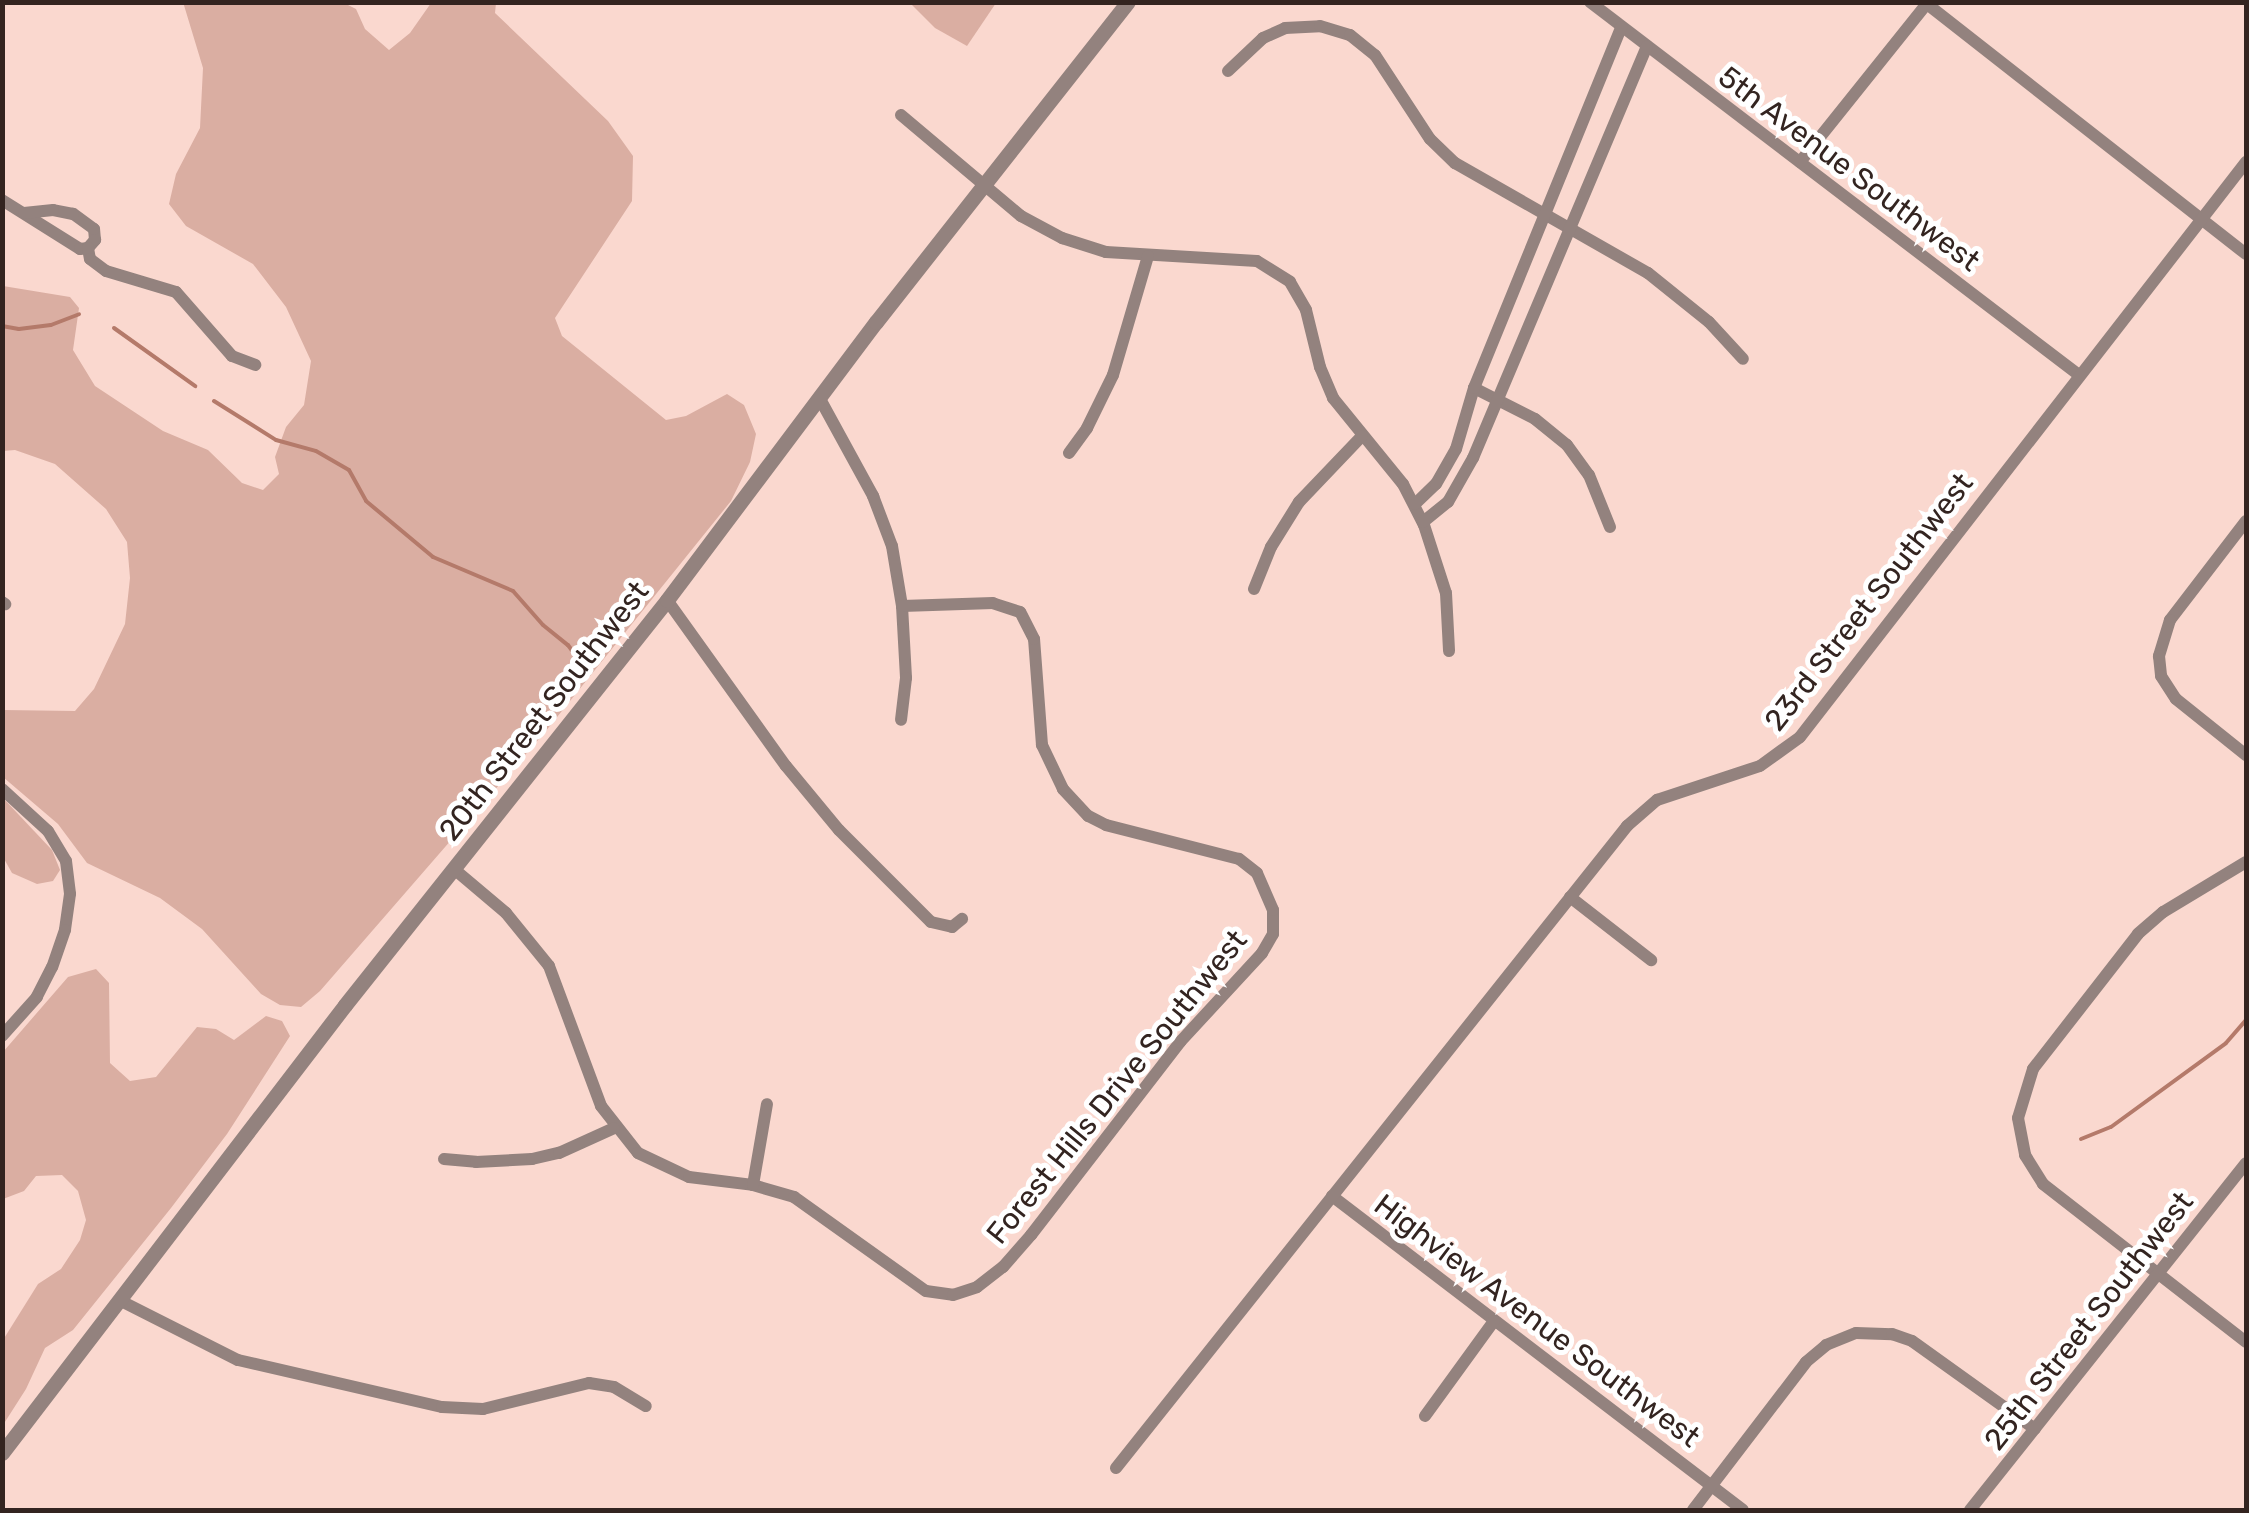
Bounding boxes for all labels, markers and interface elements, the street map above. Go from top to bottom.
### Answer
street label: 5th Avenue Southwest [1711,59,1987,279]
street label: 23rd Street Southwest [1757,466,1981,738]
street label: 20th Street Southwest [432,574,656,848]
street label: Forest Hills Drive Southwest [979,923,1255,1251]
street label: 25th Street Southwest [1977,1185,2201,1457]
street label: Highview Avenue Southwest [1367,1186,1707,1456]

